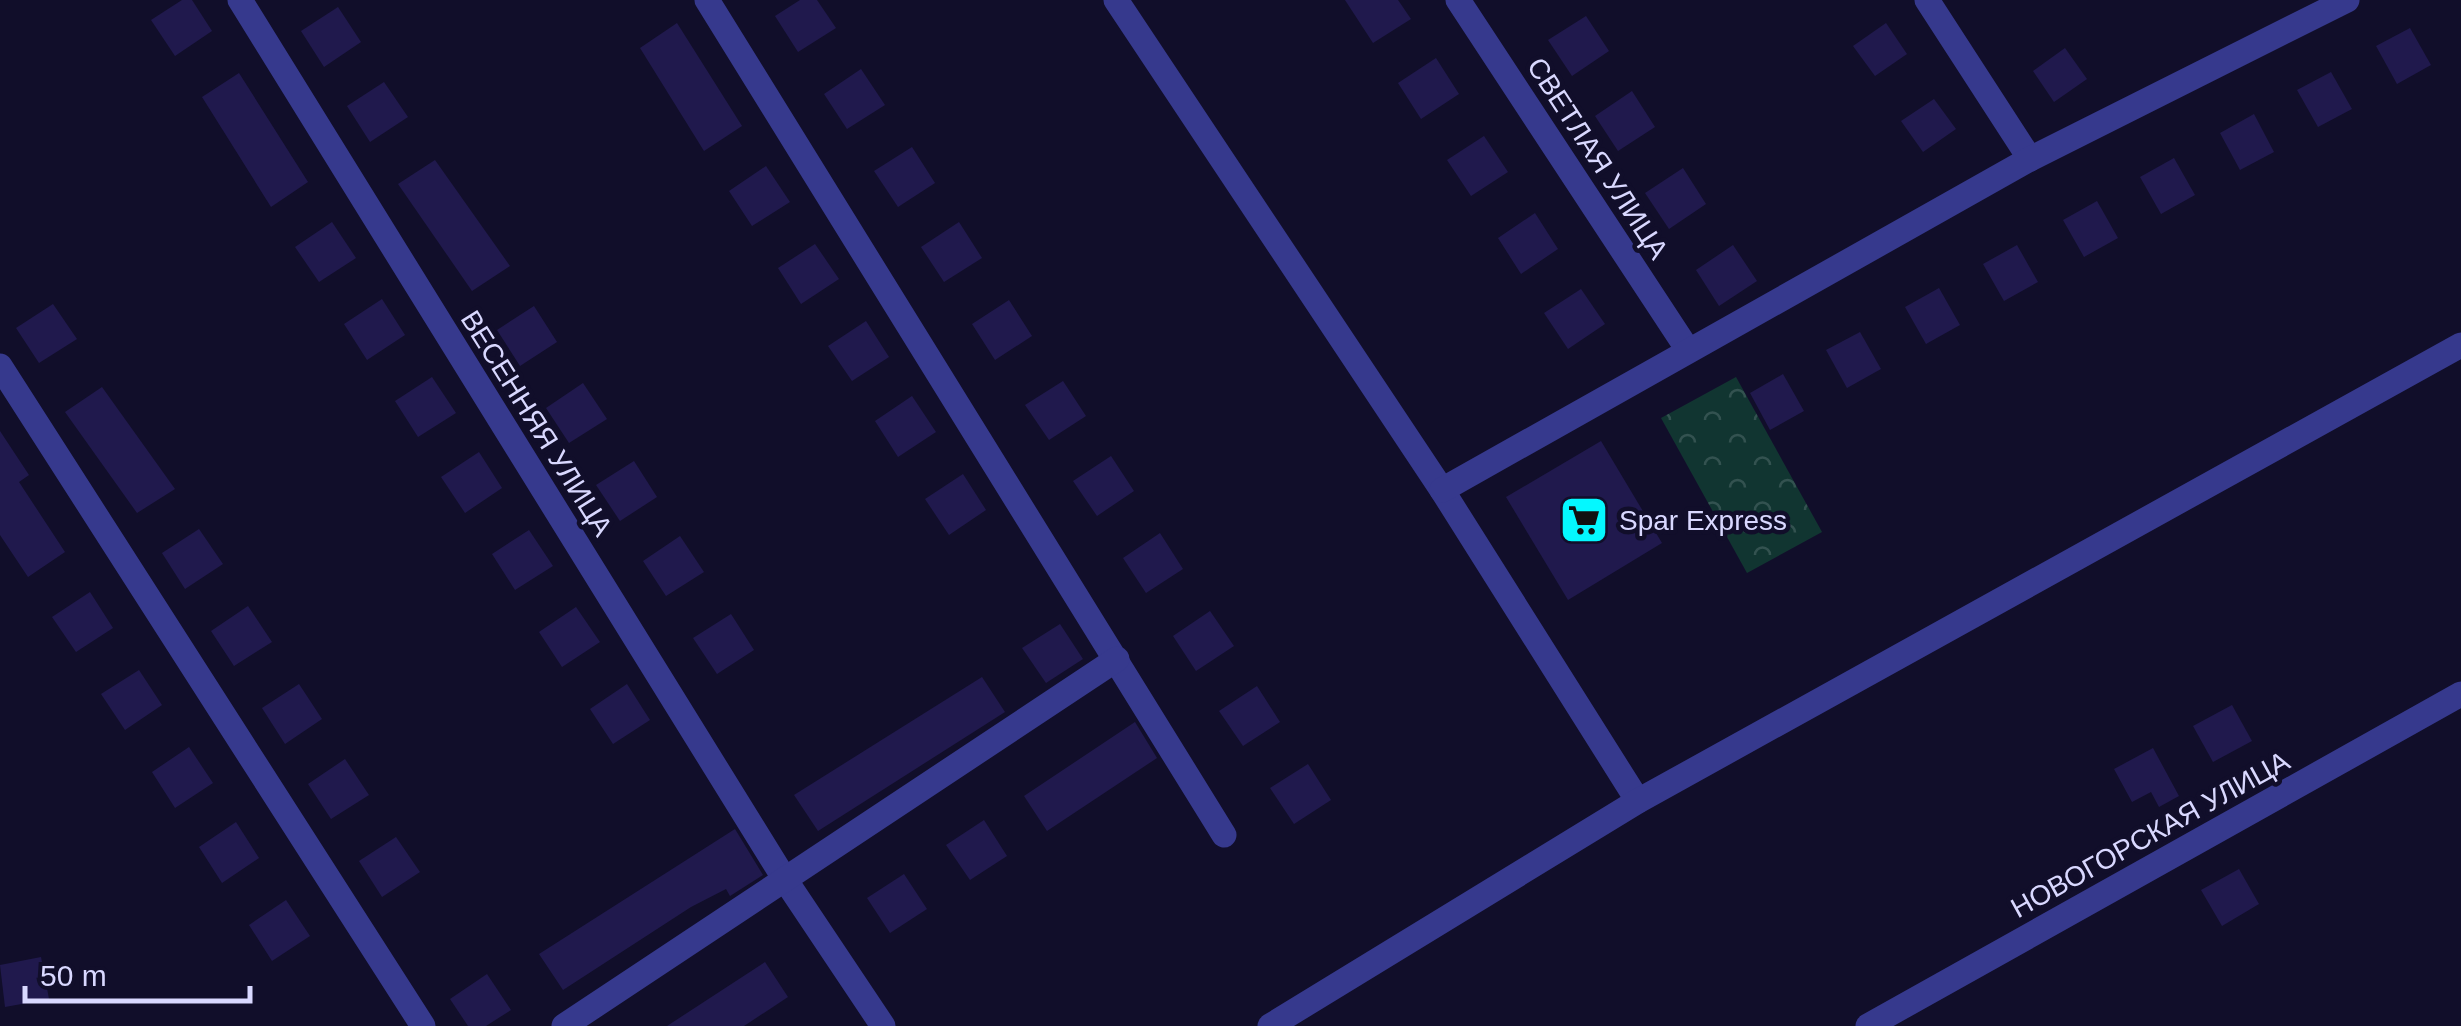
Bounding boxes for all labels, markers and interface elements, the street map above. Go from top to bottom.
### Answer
street label: СВЕТЛАЯ УЛИЦА [1521,52,1674,265]
street label: ВЕСЕННЯЯ УЛИЦА [455,305,619,542]
supermarket icon: Spar Express [1558,494,1610,546]
place label: Spar Express [1619,505,1787,536]
street label: НОВОГОРСКАЯ УЛИЦА [2006,745,2295,924]
scale bar [25,941,250,1003]
text: 50 m [40,959,107,992]

